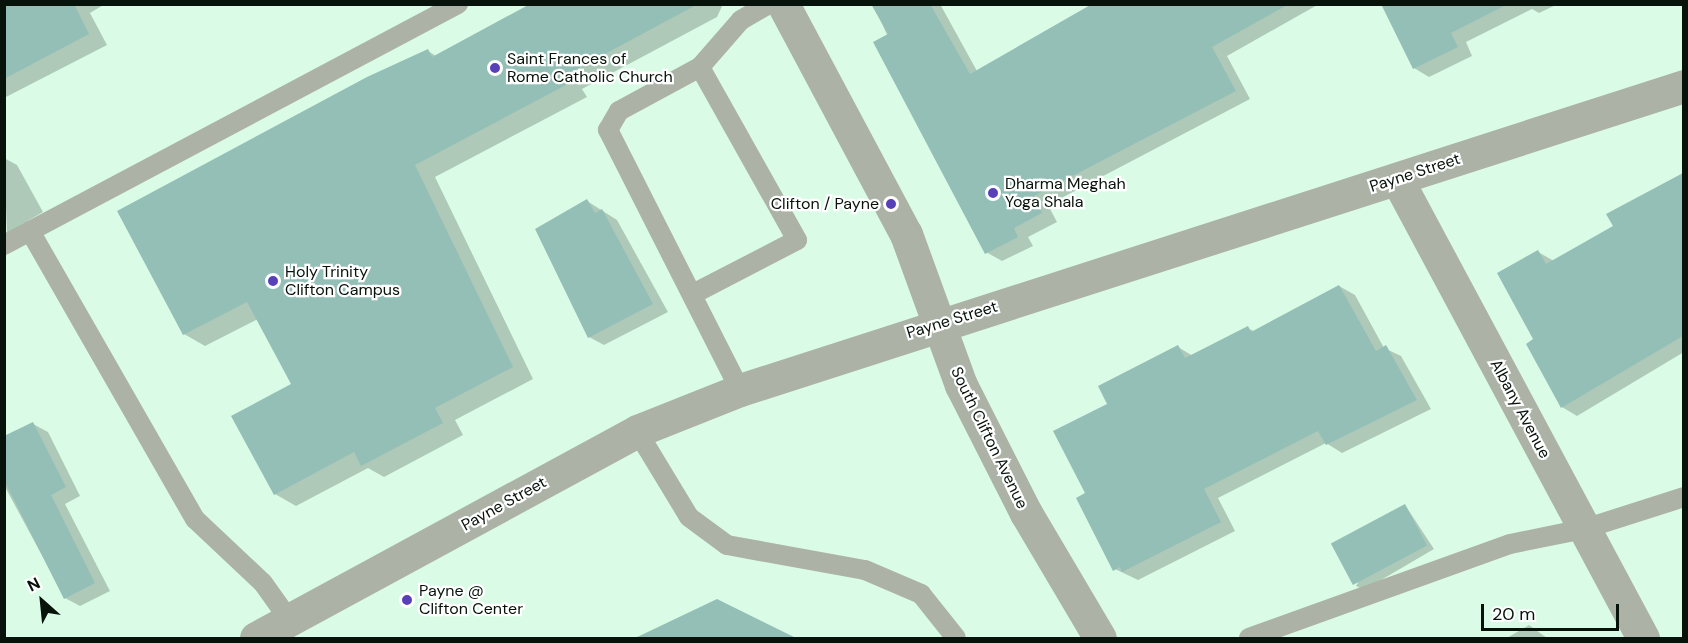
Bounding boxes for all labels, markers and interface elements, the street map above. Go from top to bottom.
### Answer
place label: Saint Frances of Rome Catholic Church [507,49,673,87]
marker: Saint Frances of Rome Catholic Church [488,61,502,75]
street label: Payne Street [1367,149,1463,197]
place label: Dharma Meghah Yoga Shala [1005,174,1126,212]
marker: Dharma Meghah Yoga Shala [986,186,1000,200]
place label: Clifton / Payne [771,194,879,214]
marker: Clifton / Payne [884,197,898,211]
place label: Holy Trinity Clifton Campus [285,262,400,300]
marker: Holy Trinity Clifton Campus [266,274,280,288]
street label: Payne Street [904,297,1000,343]
street label: Albany Avenue [1486,356,1554,462]
street label: South Clifton Avenue [946,364,1032,512]
street label: Payne Street [458,473,550,535]
north arrow [12,571,72,631]
text: N [24,573,44,597]
place label: Payne @ Clifton Center [419,581,523,619]
scale bar [1484,592,1622,630]
marker: Payne @ Clifton Center [400,593,414,607]
text: 20 m [1492,602,1535,626]

